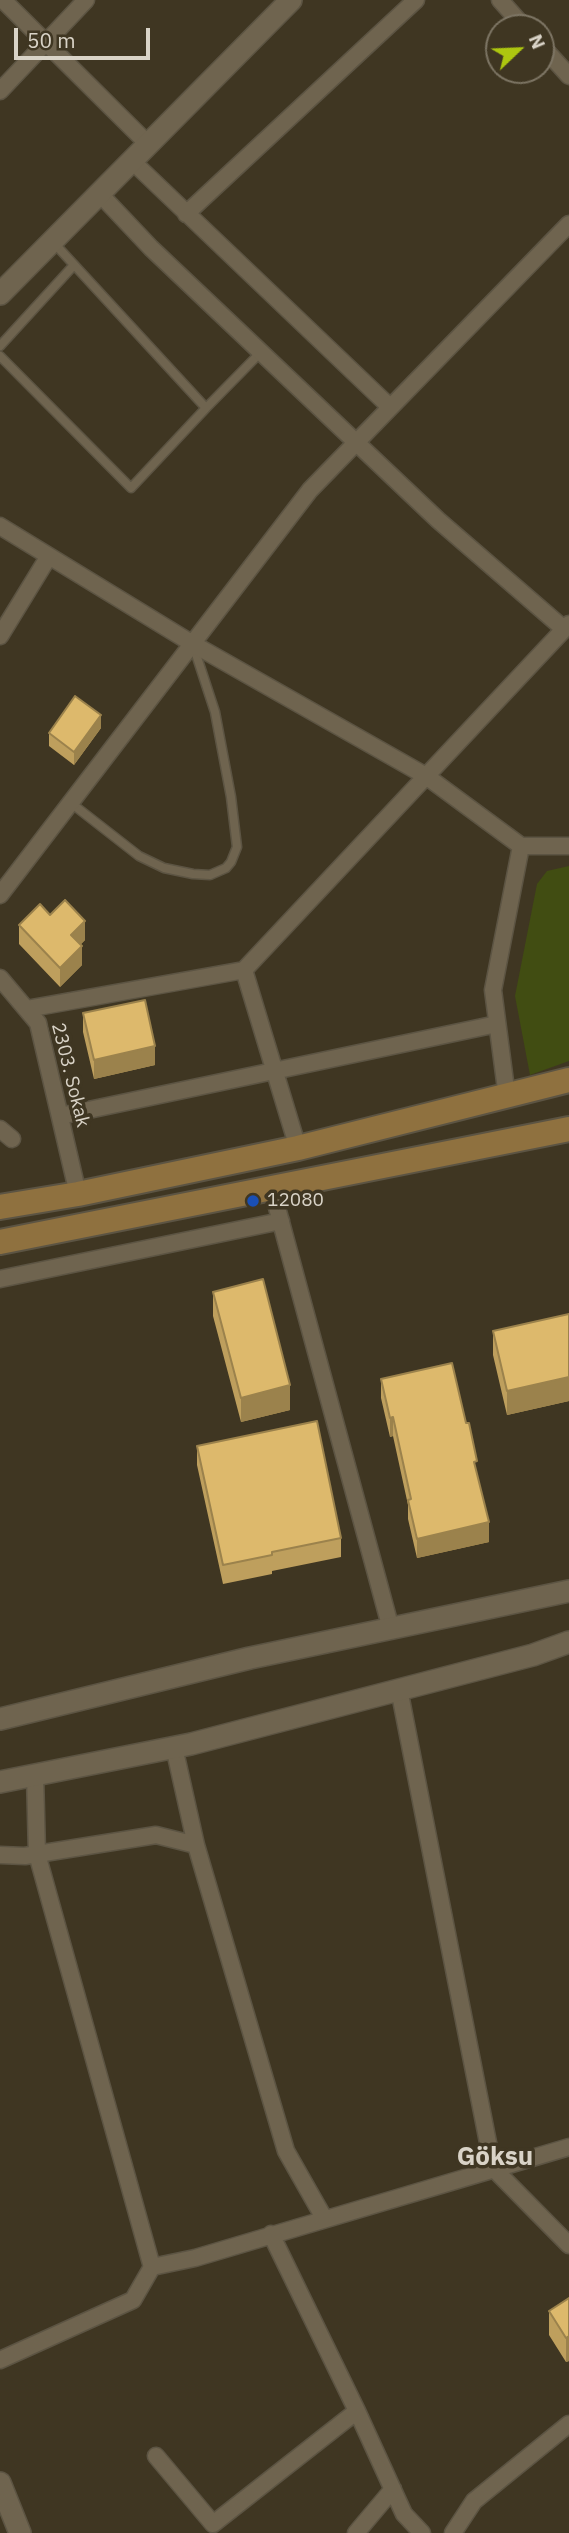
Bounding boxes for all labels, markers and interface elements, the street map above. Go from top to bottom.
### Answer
scale bar [18,14,154,58]
north arrow [485,14,555,84]
text: 50 m [27,26,76,54]
text: N [524,31,551,53]
street label: 2303. Sokak [46,1020,94,1130]
place label: 12080 [267,1190,324,1212]
marker: 12080 [245,1193,261,1209]
district label: Göksu [457,2141,533,2173]

